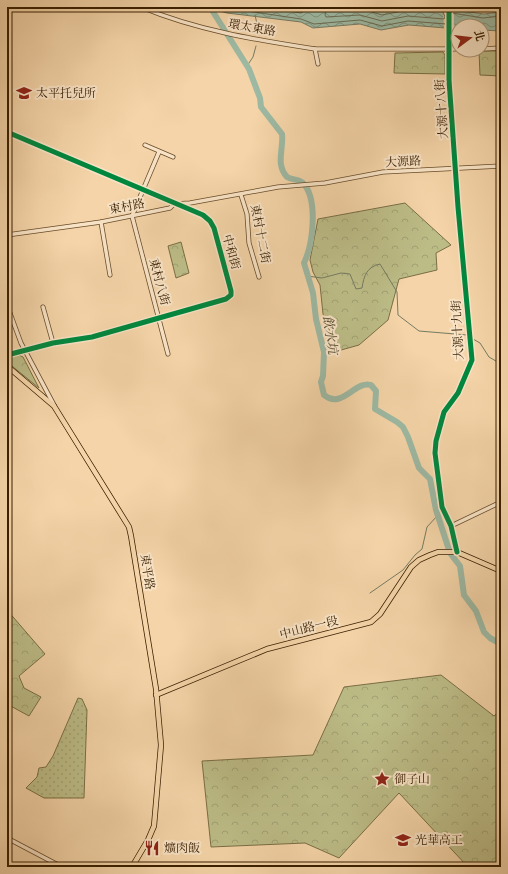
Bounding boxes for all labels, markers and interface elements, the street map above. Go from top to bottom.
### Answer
street label: 環太東路 [227,16,277,40]
north arrow [450,18,490,58]
text: 北 [471,29,487,43]
street label: 大源十八街 [432,78,452,139]
school or university icon: 太平托兒所 [15,84,33,102]
place label: 太平托兒所 [36,86,96,101]
street label: 大源路 [385,154,421,170]
street label: 東村路 [108,196,146,218]
street label: 東村十二街 [247,203,273,266]
street label: 中和街 [219,233,243,272]
street label: 東村八街 [146,257,173,308]
street label: 大源十九街 [449,299,467,360]
water label: 飲水坑 [319,314,341,357]
street label: 東平路 [137,553,157,591]
street label: 中山路一段 [278,613,340,643]
place icon: 御子山 [373,770,391,788]
place label: 御子山 [394,772,430,787]
school or university icon: 光華高工 [394,831,412,849]
place label: 光華高工 [415,833,463,848]
restaurant icon: 爌肉飯 [143,839,161,857]
place label: 爌肉飯 [164,841,200,856]

